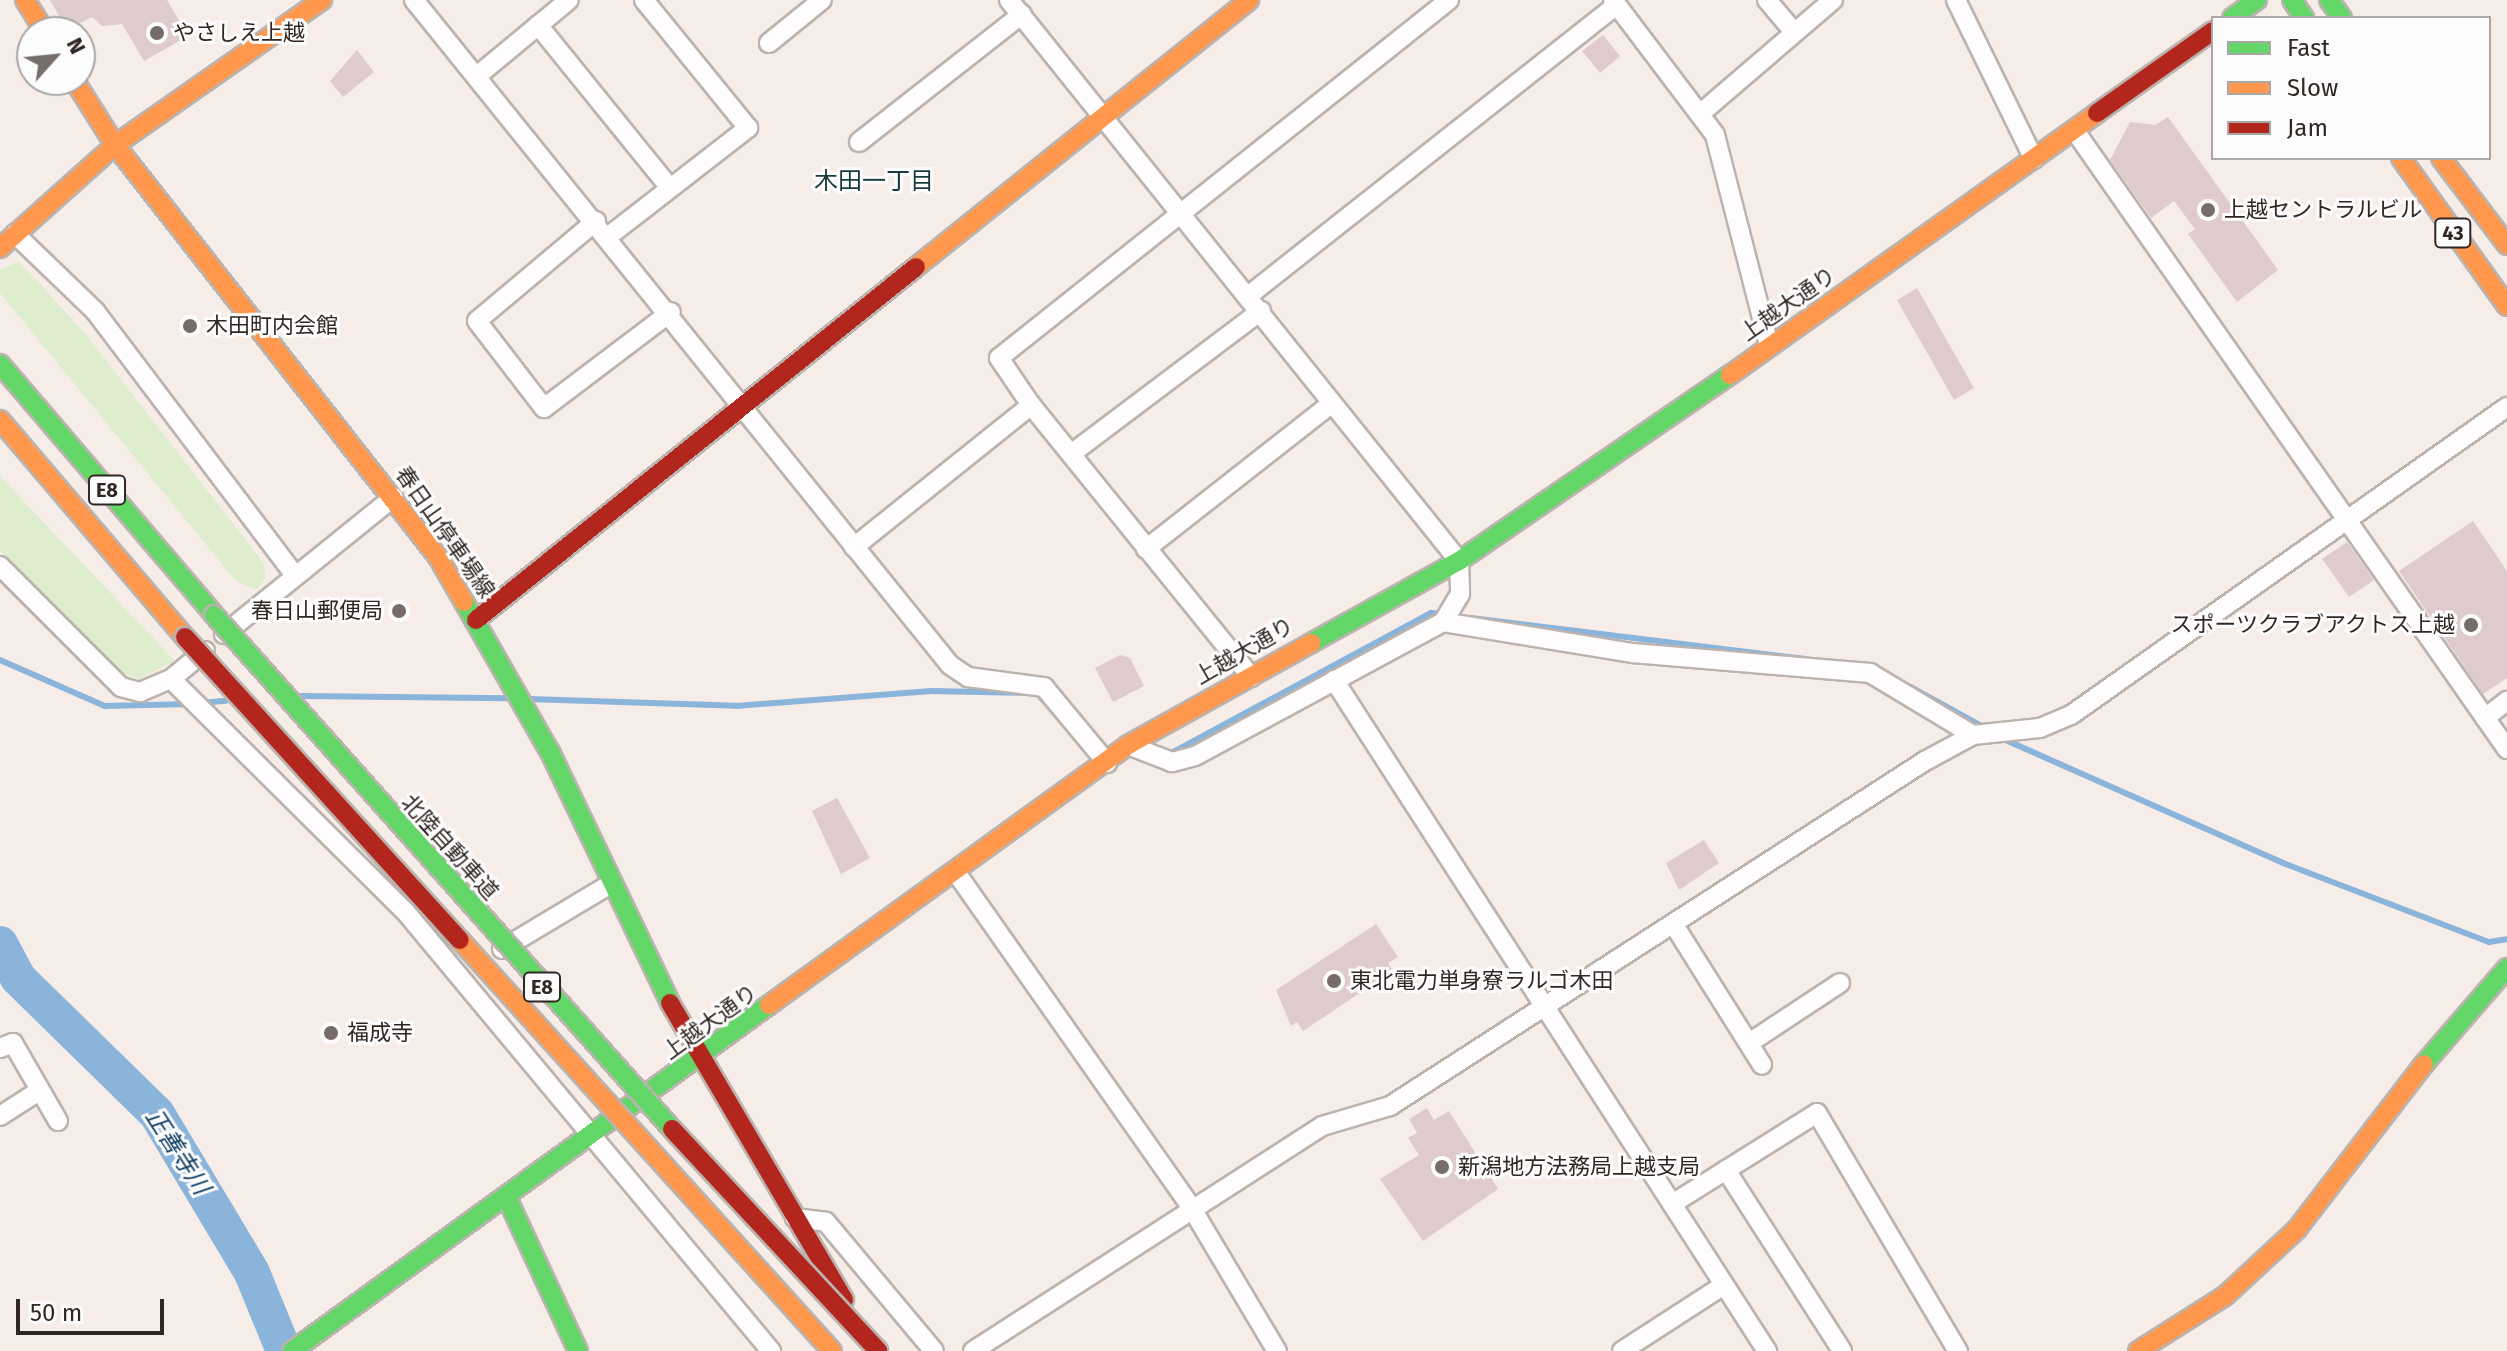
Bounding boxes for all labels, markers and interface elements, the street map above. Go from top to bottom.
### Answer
north arrow [16,16,96,96]
legend [2211,16,2491,160]
place label: やさしえ上越 [173,20,305,46]
marker: やさしえ上越 [148,24,166,42]
text: N [61,33,91,58]
text: Fast [2287,34,2330,62]
text: Slow [2287,74,2338,102]
text: Jam [2287,114,2328,142]
district label: 木田一丁目 [814,168,934,196]
place label: 上越セントラルビル [2224,197,2422,223]
marker: 上越セントラルビル [2199,201,2217,219]
road number: 43 [2433,217,2473,249]
street label: 上越大通り [1735,262,1841,346]
place label: 木田町内会館 [206,313,338,339]
marker: 木田町内会館 [181,317,199,335]
street label: 春日山停車場線 [390,461,500,603]
road number: E8 [87,474,127,506]
place label: 春日山郵便局 [251,598,383,624]
marker: 春日山郵便局 [390,602,408,620]
street label: 上越大通り [1190,612,1298,690]
place label: スポーツクラブアクトス上越 [2169,612,2455,638]
marker: スポーツクラブアクトス上越 [2462,616,2480,634]
street label: 北陸自動車道 [396,789,504,905]
place label: 東北電力単身寮ラルゴ木田 [1350,968,1614,994]
road number: E8 [522,971,562,1003]
marker: 東北電力単身寮ラルゴ木田 [1325,972,1343,990]
street label: 上越大通り [658,979,762,1065]
place label: 福成寺 [347,1020,413,1046]
marker: 福成寺 [322,1024,340,1042]
water label: 正善寺川 [139,1104,215,1200]
place label: 新潟地方法務局上越支局 [1458,1154,1700,1180]
marker: 新潟地方法務局上越支局 [1433,1158,1451,1176]
scale bar [20,1283,168,1333]
text: 50 m [30,1299,82,1327]

